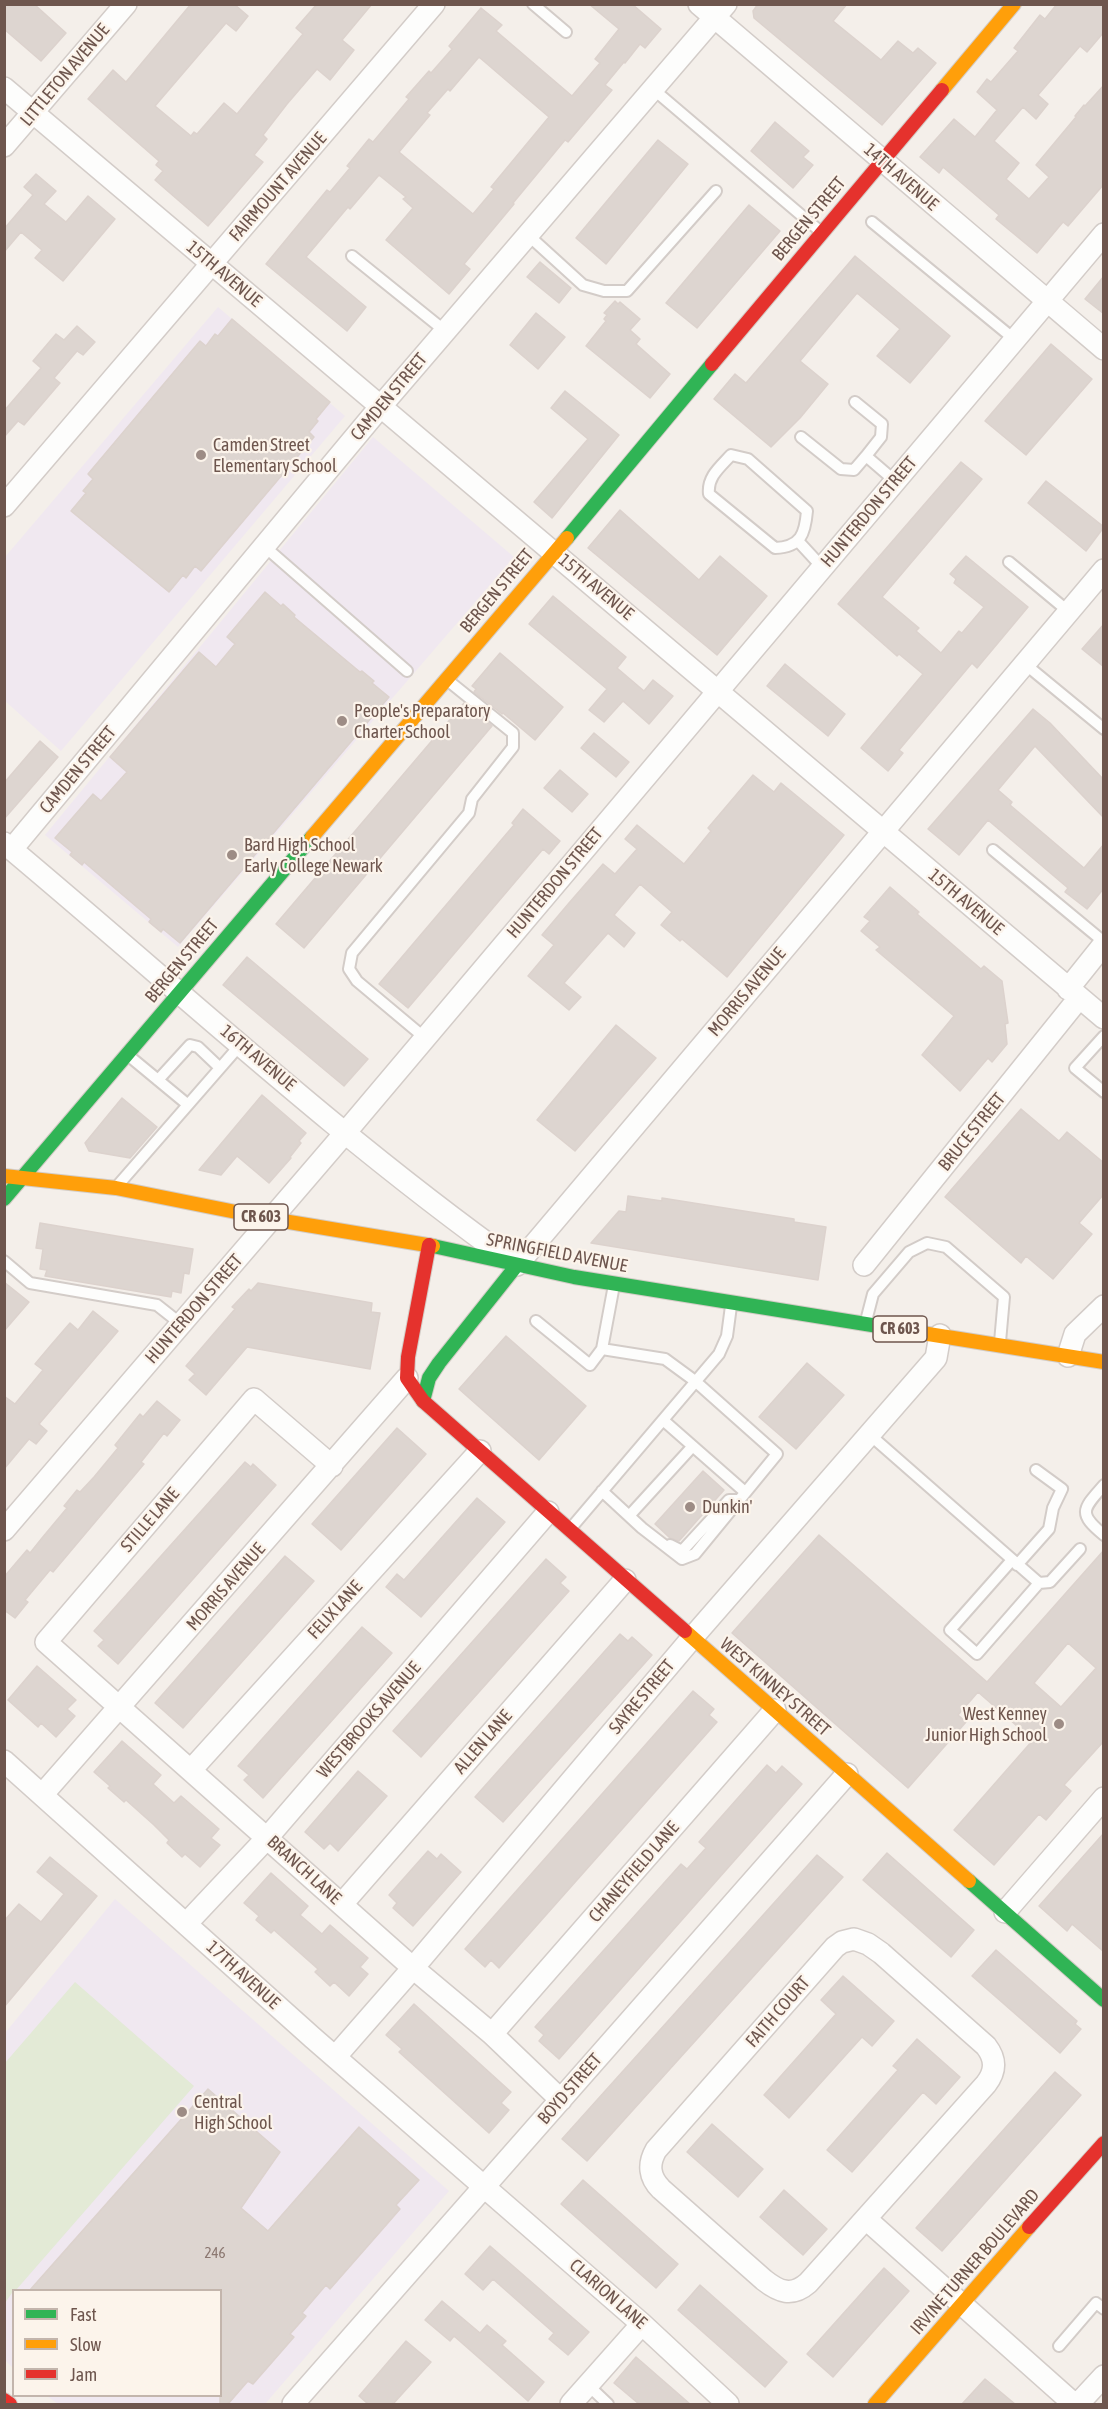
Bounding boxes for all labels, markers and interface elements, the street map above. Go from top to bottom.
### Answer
street label: LITTLETON AVENUE [16,19,114,131]
street label: FAIRMOUNT AVENUE [225,128,331,246]
street label: 14TH AVENUE [859,139,943,215]
street label: BERGEN STREET [768,173,850,265]
street label: 15TH AVENUE [182,236,266,312]
street label: CAMDEN STREET [346,349,432,445]
place label: Camden Street Elementary School [213,434,337,476]
marker: Camden Street Elementary School [194,448,208,462]
street label: HUNTERDON STREET [816,452,922,572]
street label: BERGEN STREET [456,545,538,637]
street label: 15TH AVENUE [554,549,638,625]
place label: People's Preparatory Charter School [354,700,490,742]
marker: People's Preparatory Charter School [335,714,349,728]
street label: CAMDEN STREET [35,722,121,818]
street label: HUNTERDON STREET [502,823,608,943]
place label: Bard High School Early College Newark [244,834,383,876]
marker: Bard High School Early College Newark [225,848,239,862]
street label: 15TH AVENUE [924,864,1008,940]
street label: BERGEN STREET [141,915,223,1007]
street label: MORRIS AVENUE [704,943,790,1041]
street label: 16TH AVENUE [216,1020,300,1096]
street label: BRUCE STREET [934,1089,1010,1175]
road number: CR 603 [234,1204,288,1230]
street label: SPRINGFIELD AVENUE [485,1229,629,1277]
street label: HUNTERDON STREET [141,1250,247,1368]
road number: CR 603 [873,1316,927,1342]
street label: STILLE LANE [116,1483,184,1557]
place label: Dunkin' [702,1496,752,1518]
marker: Dunkin' [683,1500,697,1514]
street label: MORRIS AVENUE [182,1539,270,1635]
street label: FELIX LANE [303,1576,367,1644]
street label: WEST KINNEY STREET [715,1633,835,1741]
street label: SAYRE STREET [605,1655,679,1739]
street label: WESTBROOKS AVENUE [313,1657,425,1783]
place label: West Kenney Junior High School [925,1703,1047,1746]
street label: ALLEN LANE [449,1706,517,1778]
marker: West Kenney Junior High School [1052,1717,1066,1731]
street label: CHANEYFIELD LANE [584,1817,684,1927]
street label: BRANCH LANE [263,1831,345,1909]
street label: 17TH AVENUE [202,1936,284,2014]
street label: FAITH COURT [741,1972,815,2052]
street label: BOYD STREET [533,2049,607,2129]
place label: Central High School [194,2091,272,2134]
marker: Central High School [175,2105,189,2119]
street label: IRVINE TURNER BOULEVARD [906,2185,1044,2339]
house number: 246 [204,2244,226,2262]
street label: CLARION LANE [565,2255,651,2333]
legend [12,2289,222,2397]
text: Fast [70,2304,97,2325]
text: Slow [70,2334,101,2355]
text: Jam [70,2364,97,2385]

